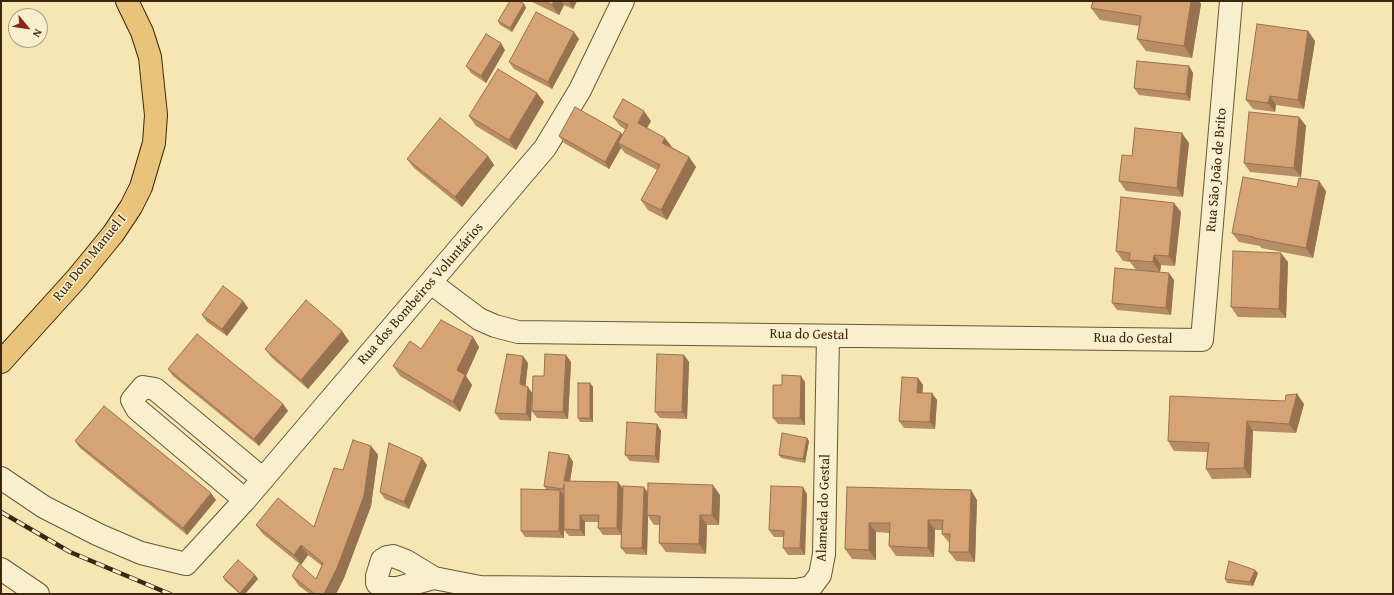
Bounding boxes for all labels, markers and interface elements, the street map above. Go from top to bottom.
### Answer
north arrow [8,8,48,48]
text: N [29,26,46,40]
street label: Rua São João de Brito [1203,107,1231,233]
street label: Rua Dom Manuel I [50,211,130,305]
street label: Rua dos Bombeiros Voluntários [355,219,487,369]
street label: Rua do Gestal [769,326,849,344]
street label: Rua do Gestal [1093,330,1173,348]
street label: Alameda do Gestal [814,454,834,562]

